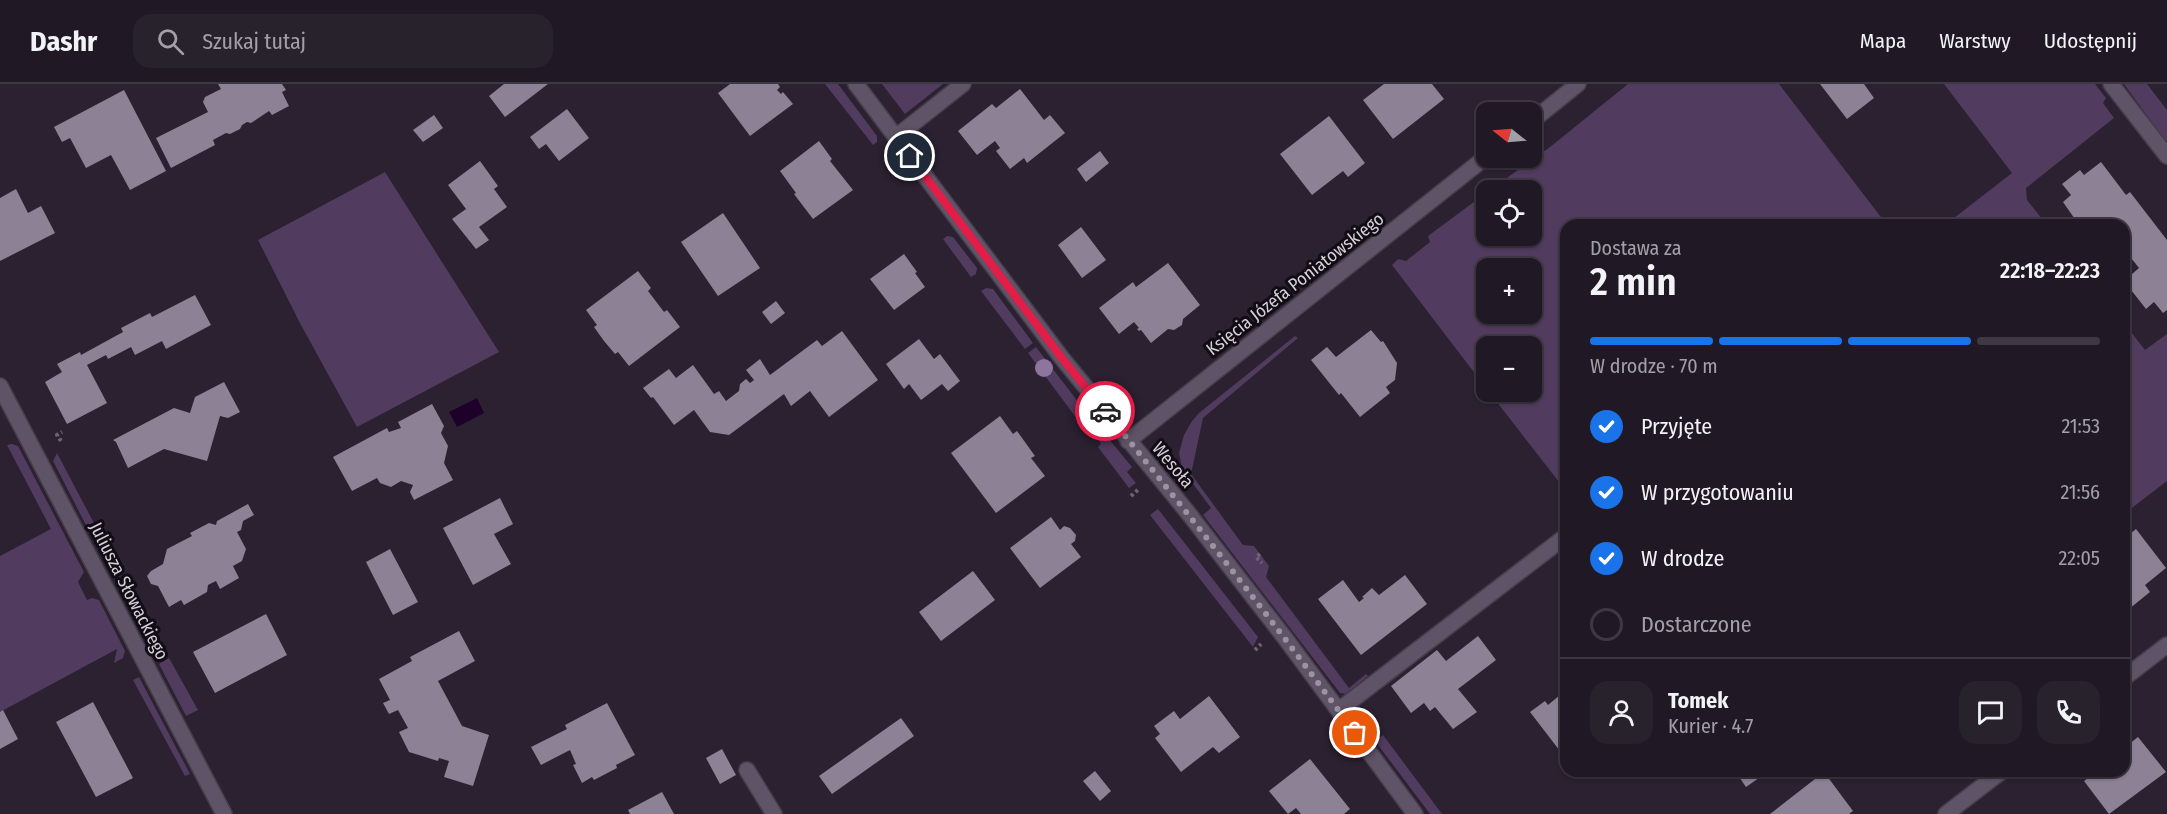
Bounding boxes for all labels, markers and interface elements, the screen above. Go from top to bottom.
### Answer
search box [133,14,553,68]
text: Dashr [30,25,97,58]
icon: search [154,25,187,58]
text: Szukaj tutaj [202,28,306,55]
text: Mapa [1860,28,1906,54]
text: Warstwy [1939,28,2011,54]
text: Udostępnij [2044,28,2137,54]
north arrow [1476,102,1542,168]
map controls [1476,102,1542,402]
pin [884,130,935,181]
icon: home [893,139,926,172]
button: locate [1476,180,1542,246]
street label: Księcia Józefa Poniatowskiego [1202,208,1388,360]
text: Dostawa za [1590,236,1682,260]
text: 22:18–22:23 [2000,257,2100,284]
button: + [1476,258,1542,324]
text: 2 min [1590,259,1677,305]
button: − [1476,336,1542,402]
text: W drodze · 70 m [1590,354,1718,378]
courier [1075,381,1135,441]
icon: car [1089,395,1122,428]
icon: check [1590,410,1623,443]
text: Przyjęte [1641,413,1712,440]
text: 21:53 [2061,414,2100,438]
street label: Wesoła [1147,438,1199,493]
icon: check [1590,476,1623,509]
text: W przygotowaniu [1641,479,1794,506]
text: 21:56 [2060,480,2100,504]
street label: Juliusza Słowackiego [85,518,173,664]
icon: check [1590,542,1623,575]
text: W drodze [1641,545,1724,572]
text: 22:05 [2059,546,2100,570]
text: Dostarczone [1641,611,1752,638]
button: person [1590,681,1653,744]
button: chat [1959,681,2022,744]
button: phone [2037,681,2100,744]
text: Tomek [1668,687,1728,714]
pin [1329,707,1380,758]
text: Kurier · 4.7 [1668,714,1753,738]
icon: bag [1338,716,1371,749]

